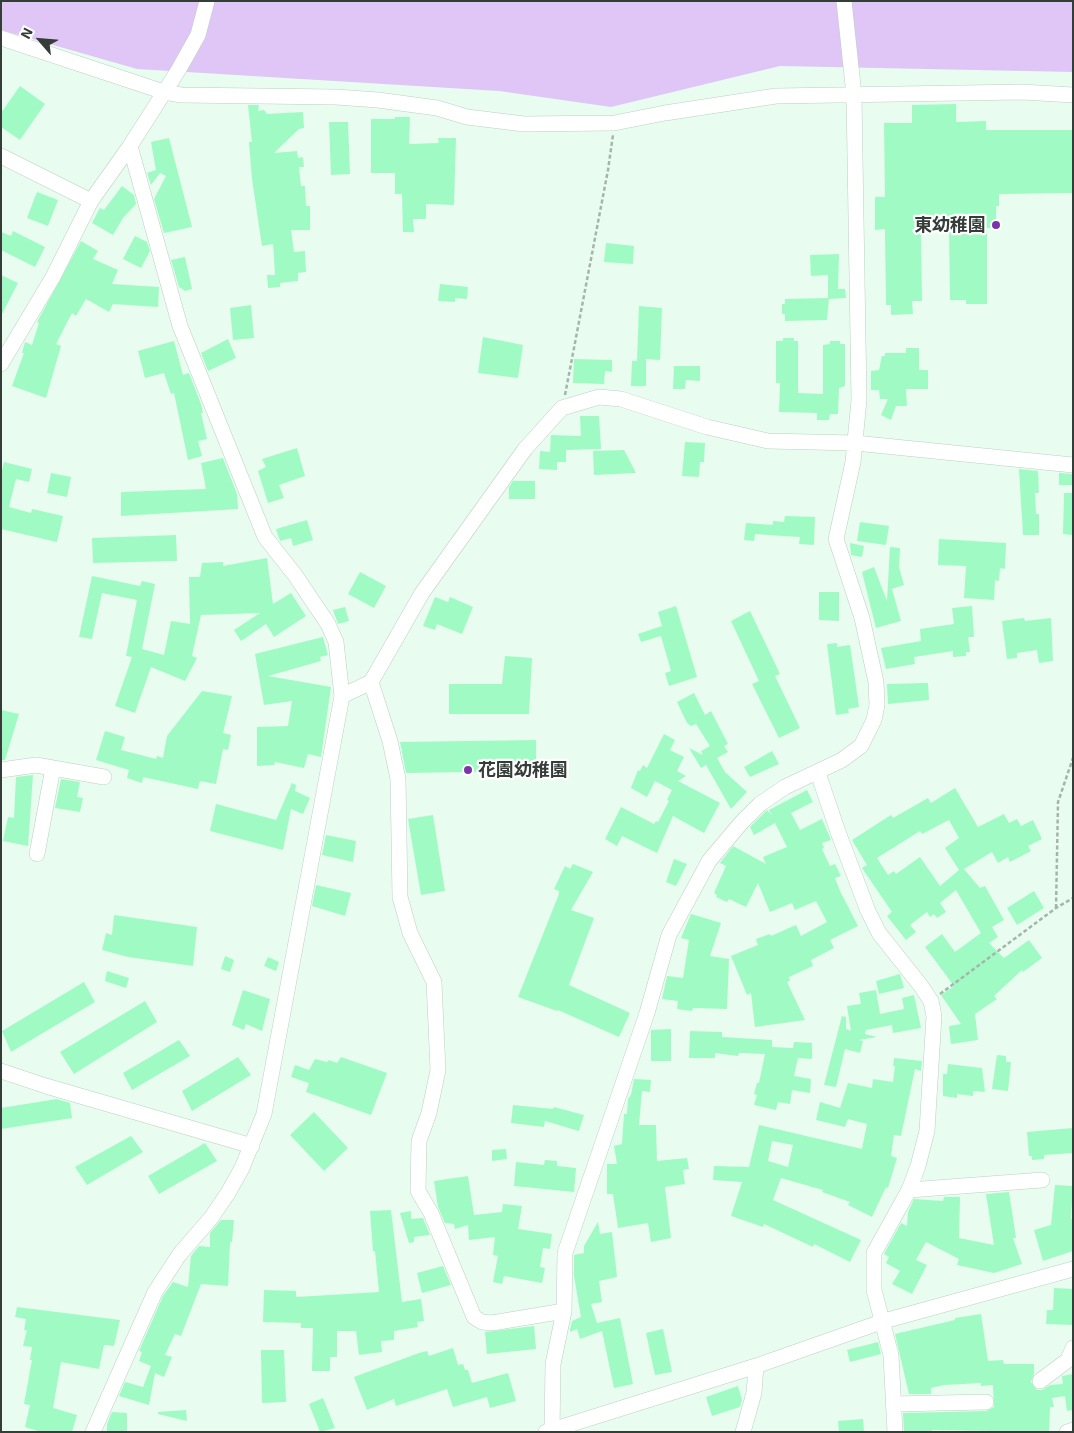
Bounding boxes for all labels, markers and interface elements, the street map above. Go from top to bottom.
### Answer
north arrow [15,15,65,65]
text: N [16,25,36,41]
place label: 東幼稚園 [914,214,986,236]
marker: 東幼稚園 [990,219,1002,231]
place label: 花園幼稚園 [478,759,568,781]
marker: 花園幼稚園 [462,764,474,776]

